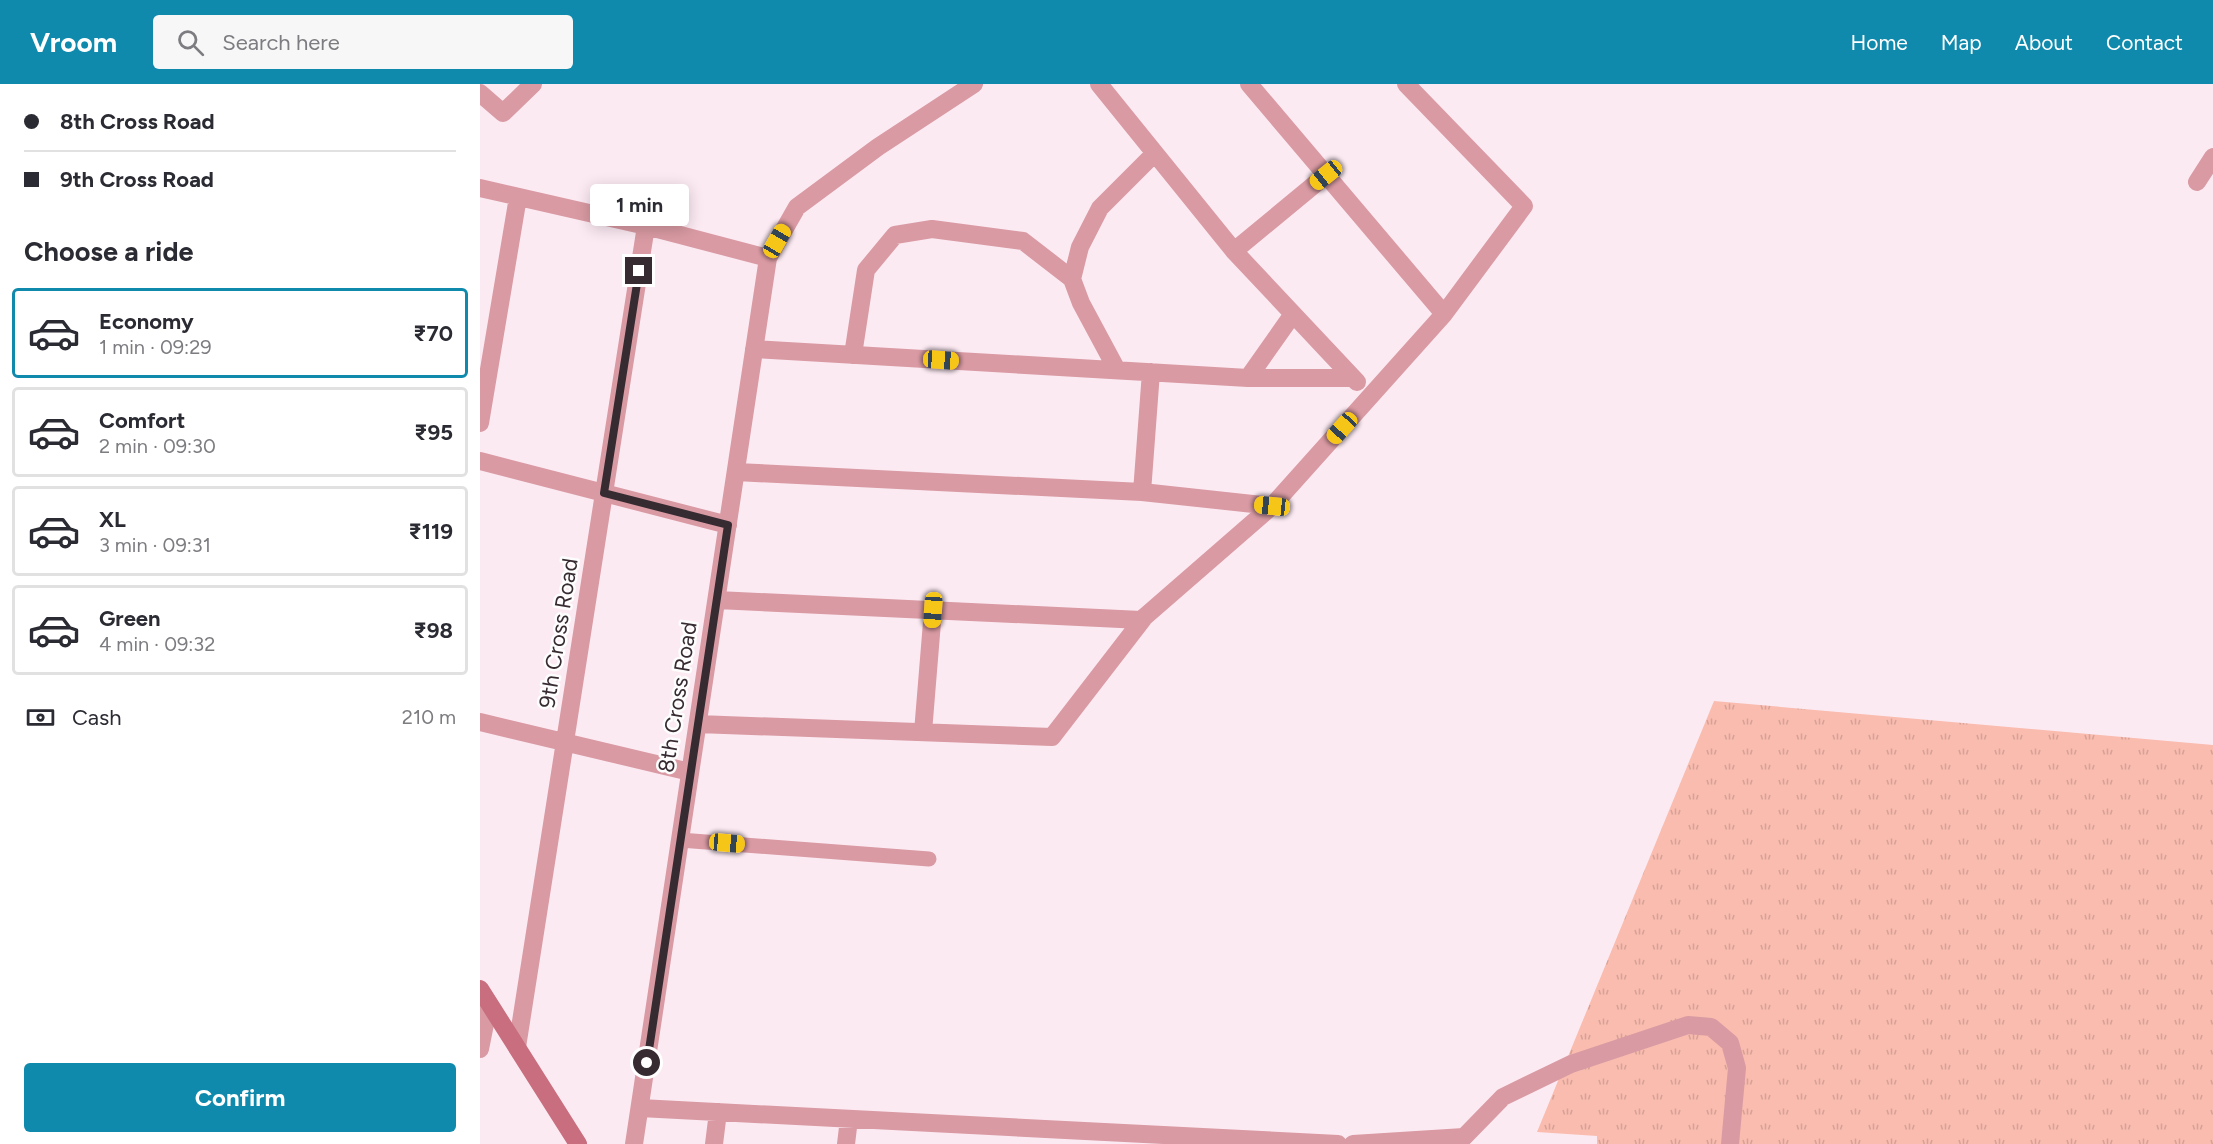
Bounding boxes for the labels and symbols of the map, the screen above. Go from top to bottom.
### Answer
car [1306,157,1346,193]
callout: 1 min [590,184,688,226]
car [760,221,794,261]
route end [625,257,652,284]
car [922,350,960,370]
car [1323,409,1361,447]
car [1253,495,1291,517]
street label: 9th Cross Road [533,556,584,710]
car [923,591,943,629]
street label: 8th Cross Road [652,620,703,774]
car [708,832,746,854]
route start [633,1049,660,1076]

